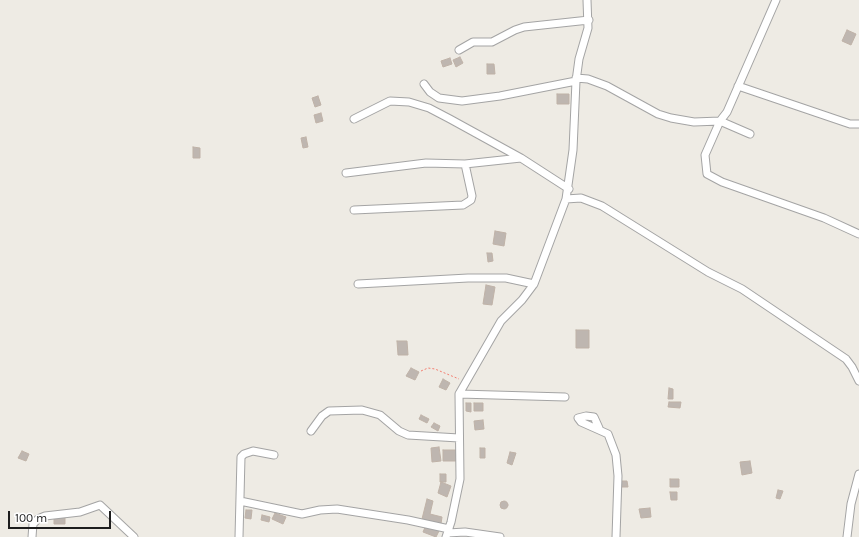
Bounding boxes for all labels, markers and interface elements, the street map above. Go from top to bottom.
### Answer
scale bar [10,503,113,529]
text: 100 m [15,511,47,525]

